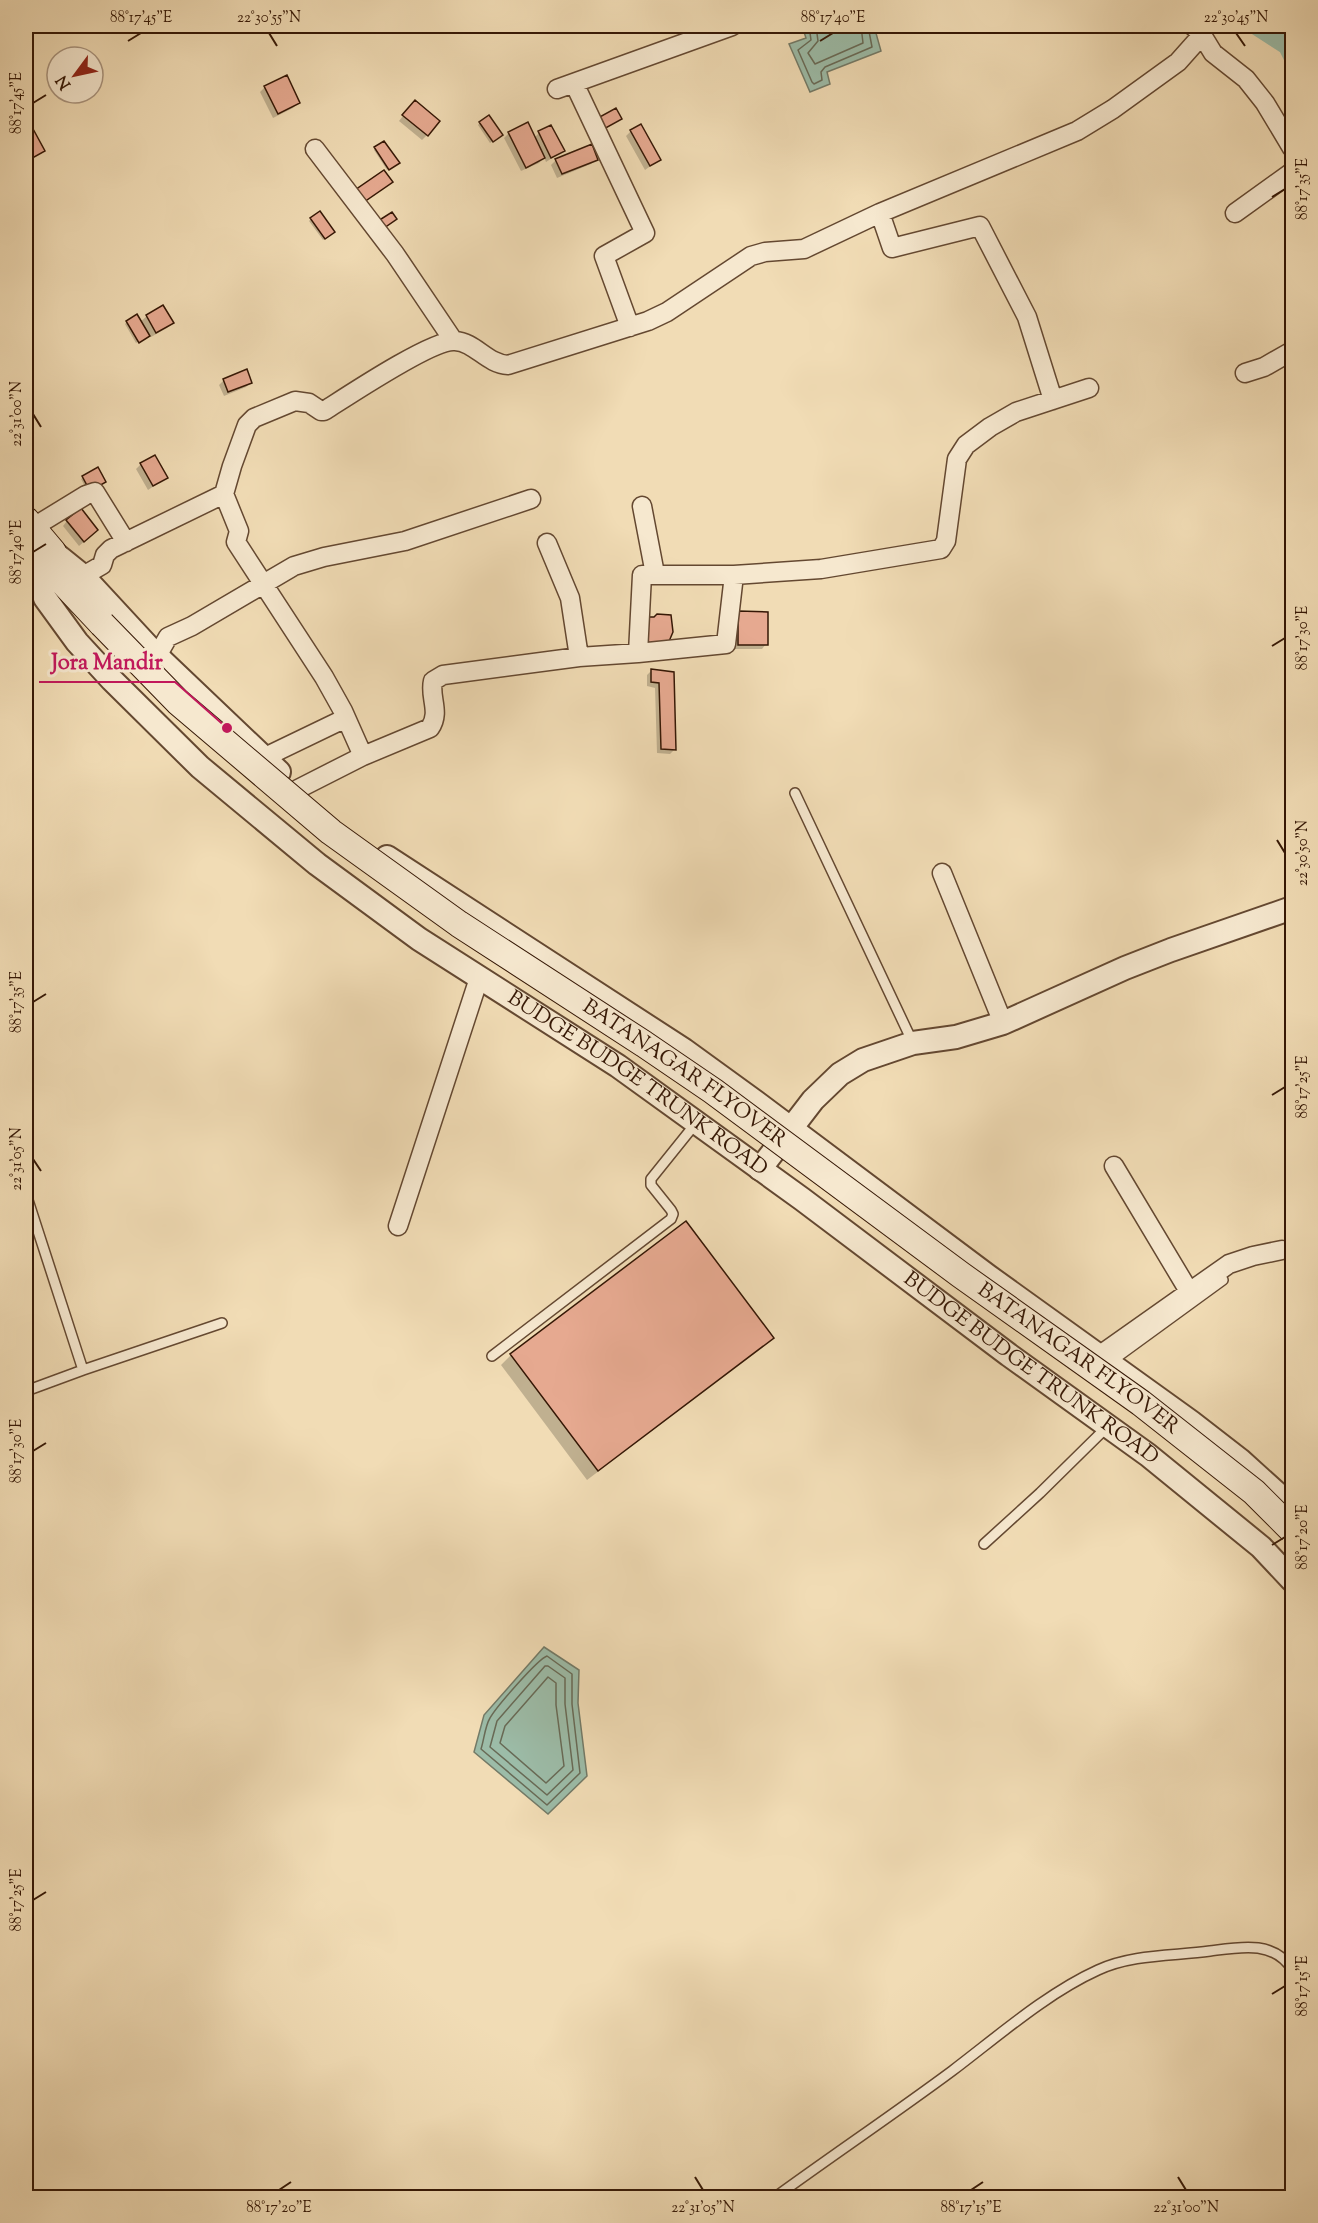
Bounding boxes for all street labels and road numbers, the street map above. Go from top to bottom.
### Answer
street label: BUDGE BUDGE TRUNK ROAD [501,984,773,1184]
street label: BATANAGAR FLYOVER [576,993,793,1156]
street label: BUDGE BUDGE TRUNK ROAD [897,1265,1165,1473]
street label: BATANAGAR FLYOVER [971,1276,1185,1442]

